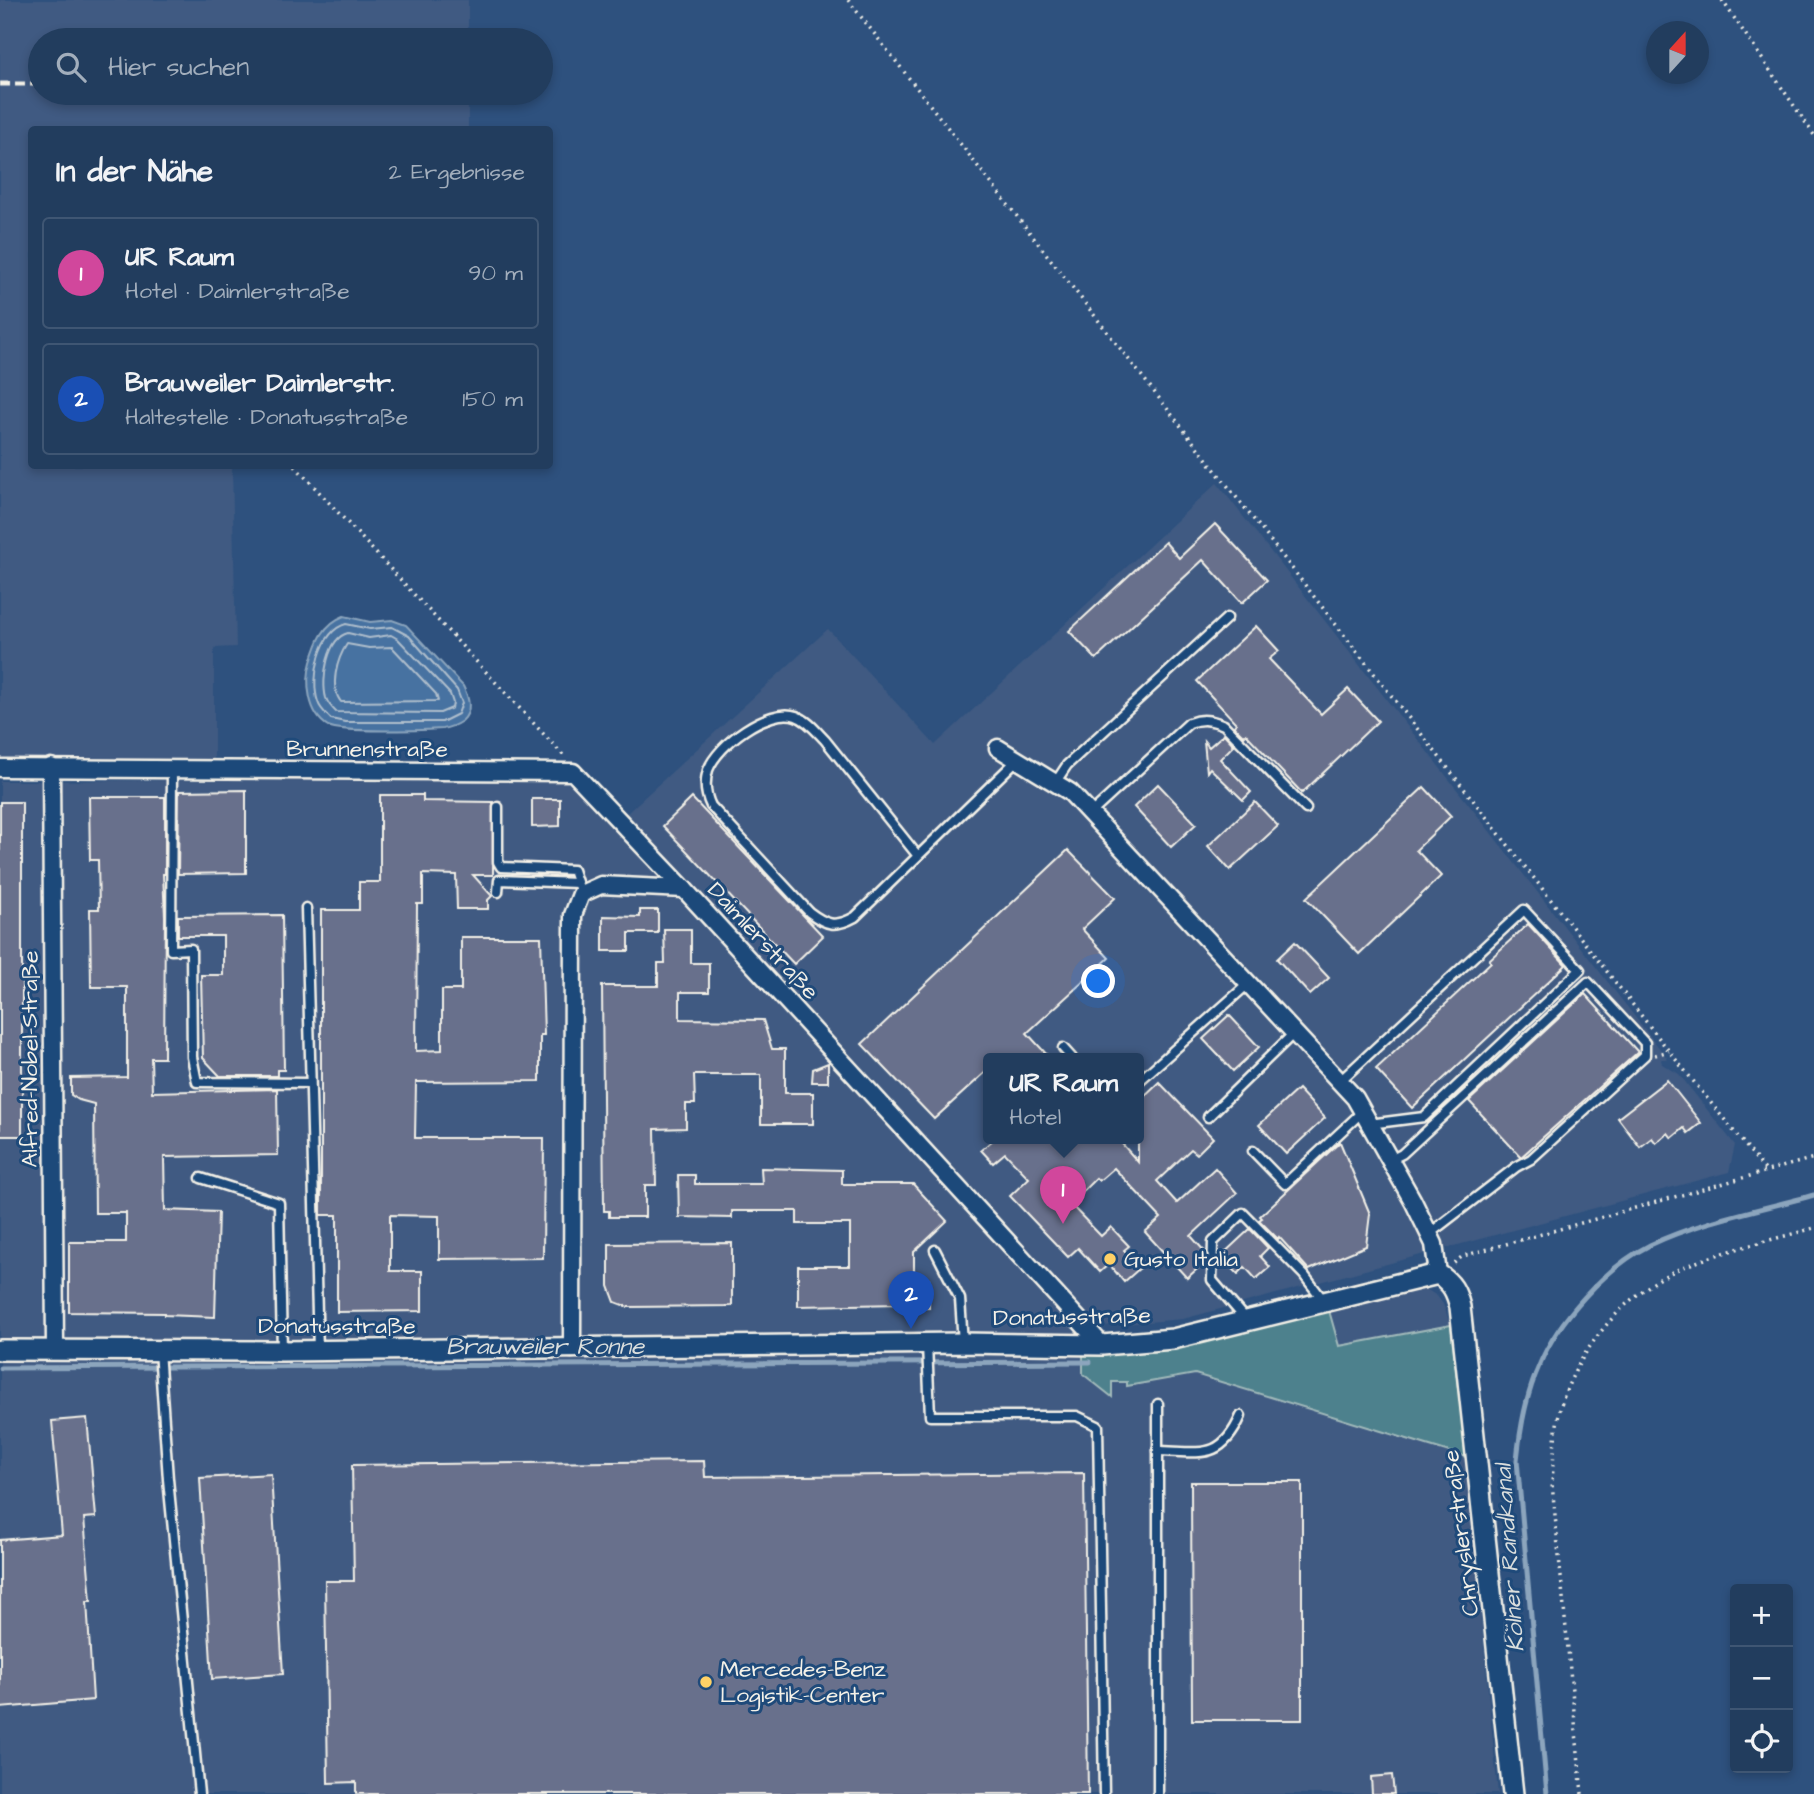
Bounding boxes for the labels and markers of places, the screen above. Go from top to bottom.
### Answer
pin: 1 [1040,1166,1086,1224]
place label: Gusto Italia [1124,1243,1238,1275]
marker: Gusto Italia [1102,1251,1118,1267]
pin: 2 [888,1271,934,1329]
place label: Mercedes-Benz Logistik-Center [720,1653,886,1712]
marker: Mercedes-Benz Logistik-Center [698,1674,714,1690]

